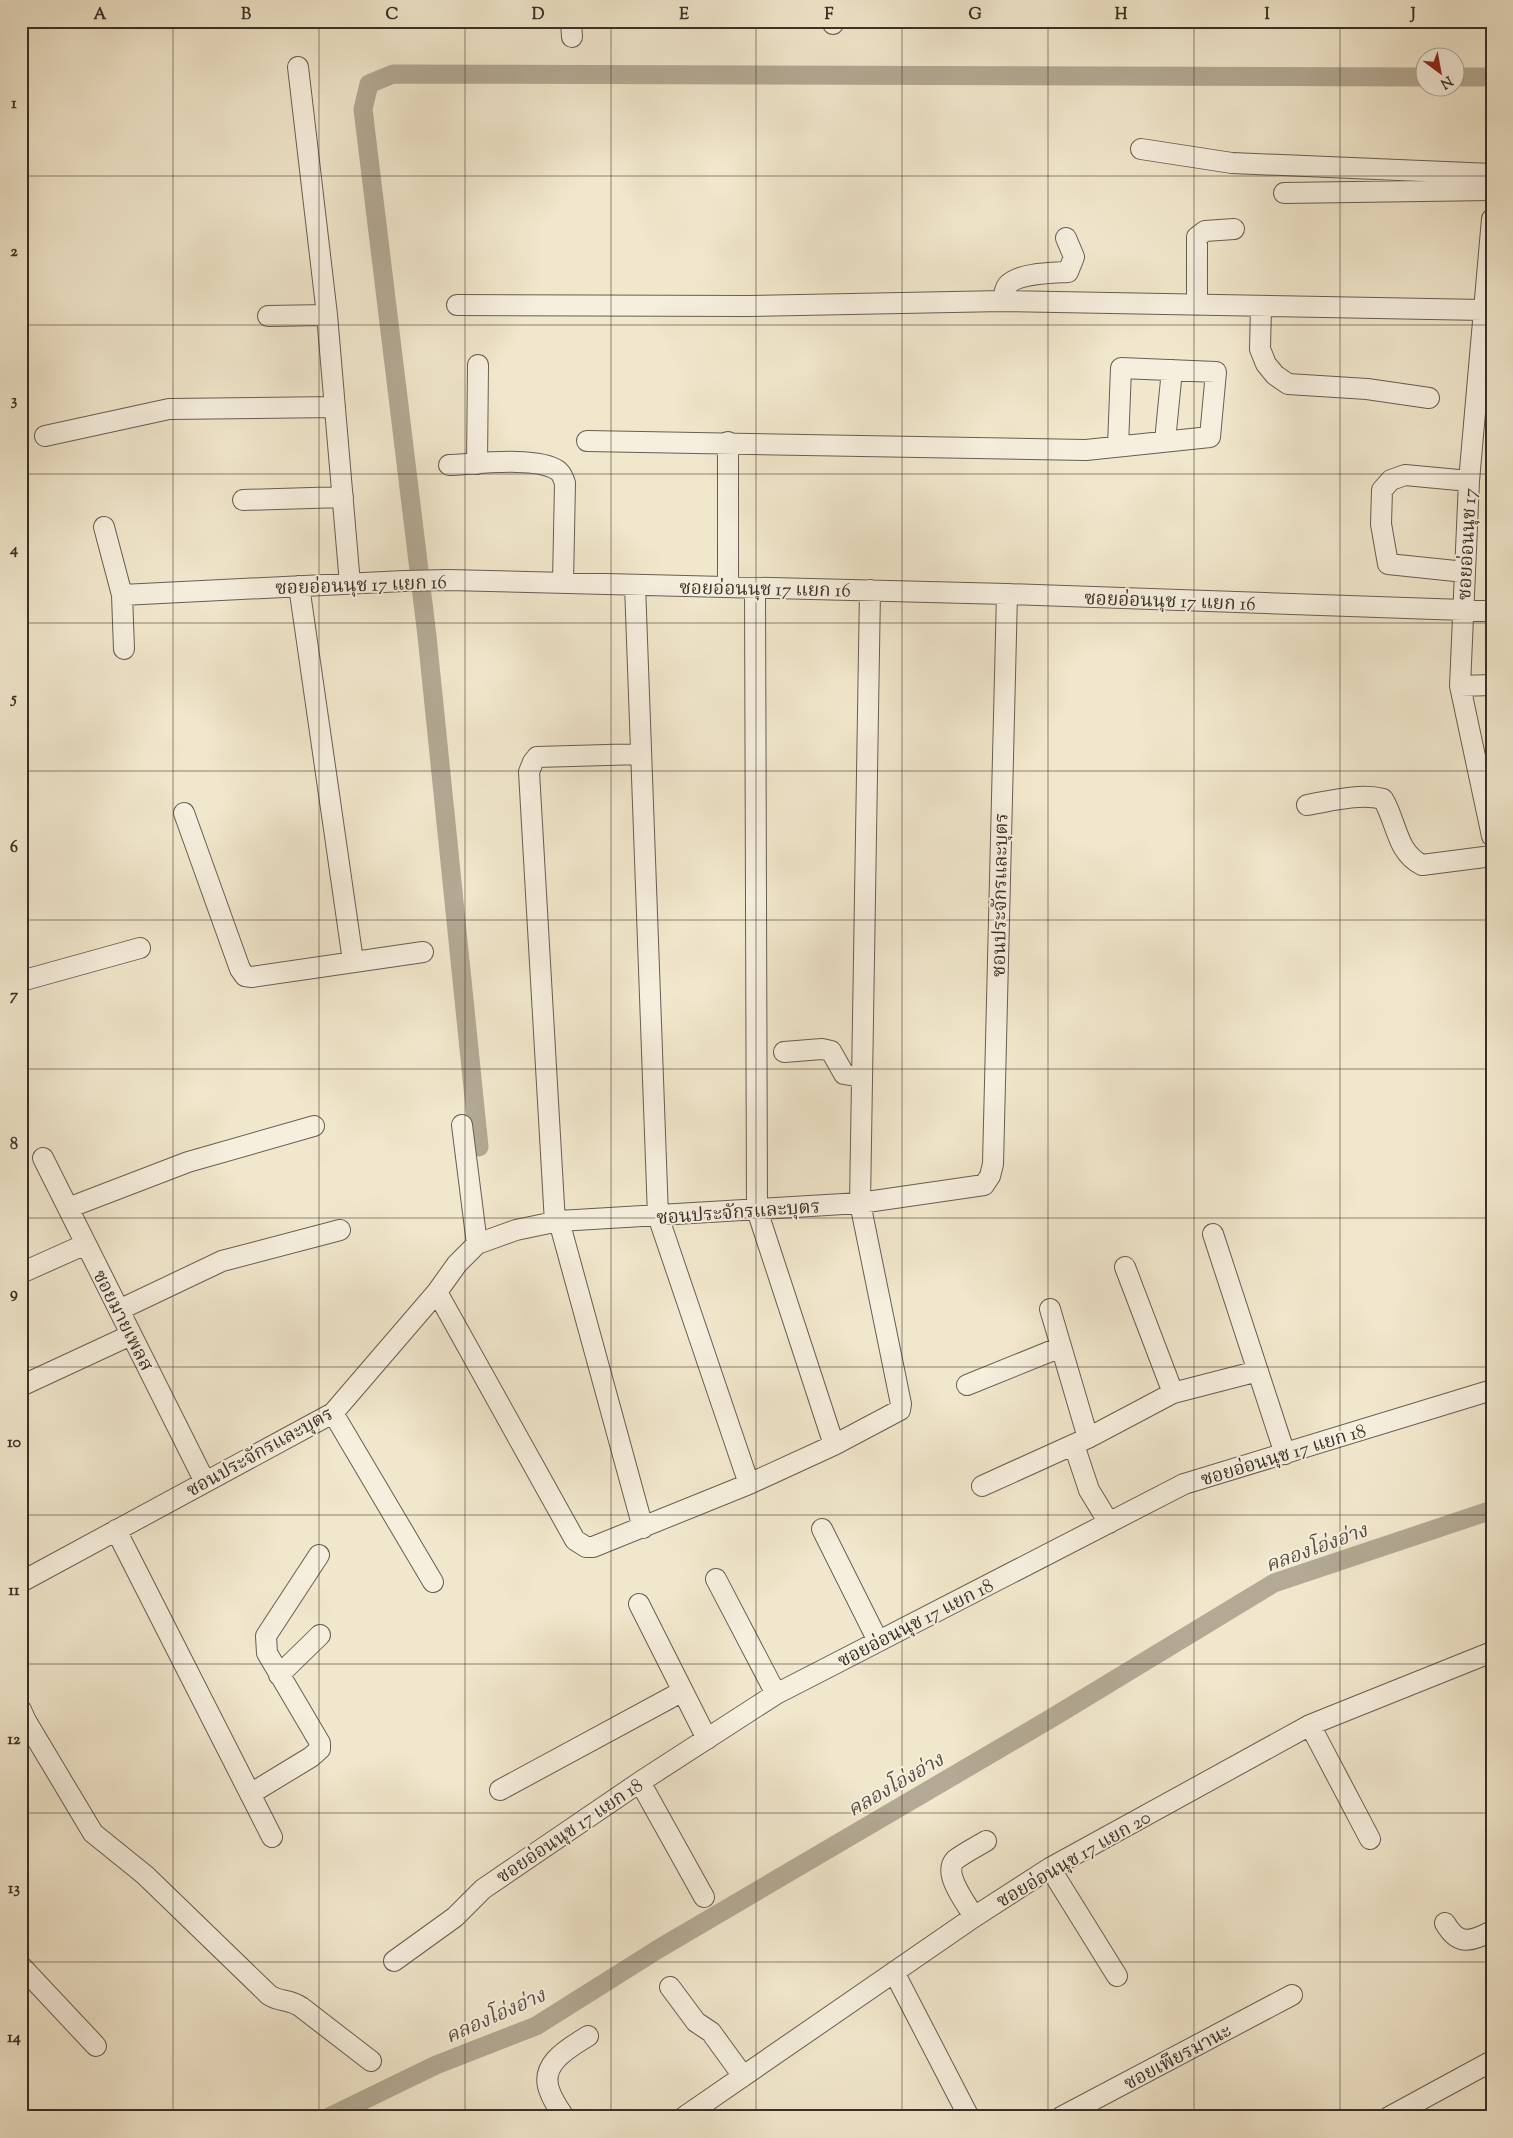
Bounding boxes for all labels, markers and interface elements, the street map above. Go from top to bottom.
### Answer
text: A [94,4,107,27]
text: B [241,4,251,27]
text: C [386,4,399,27]
text: D [532,4,545,27]
text: E [679,4,689,27]
text: F [825,4,834,27]
text: G [968,4,982,27]
text: H [1115,4,1128,27]
text: I [1264,4,1270,27]
text: J [1409,4,1416,27]
north arrow [1416,48,1466,98]
text: N [1436,70,1456,93]
text: 1 [11,93,17,116]
text: 2 [10,241,18,264]
text: 3 [11,390,18,413]
street label: ซอยอ่อนนุช 17 [1452,487,1485,601]
text: 4 [9,539,18,562]
street label: ซอยอ่อนนุช 17 แยก 16 [275,570,447,603]
street label: ซอยอ่อนนุช 17 แยก 16 [679,576,851,605]
street label: ซอยอ่อนนุช 17 แยก 16 [1084,586,1256,619]
text: 5 [9,688,17,711]
street label: ซอนประจักรและบุตร [987,813,1016,977]
text: 6 [10,837,18,860]
text: 7 [10,985,19,1008]
text: 8 [10,1134,18,1157]
street label: ซอนประจักรและบุตร [655,1194,821,1233]
street label: ซอยมายเพลส [85,1266,159,1376]
text: 9 [10,1283,18,1306]
street label: ซอนประจักรและบุตร [182,1402,338,1505]
street label: ซอยอ่อนนุช 17 แยก 18 [1198,1418,1370,1494]
text: 10 [7,1432,21,1455]
water label: คลองโอ่งอ่าง [1261,1515,1373,1581]
street label: ซอยอ่อนนุช 17 แยก 18 [834,1573,999,1675]
text: 11 [9,1580,20,1603]
text: 12 [8,1729,21,1752]
water label: คลองโอ่งอ่าง [842,1745,951,1825]
street label: ซอยอ่อนนุช 17 แยก 18 [492,1773,649,1891]
street label: ซอยอ่อนนุช 17 แยก 20 [992,1805,1157,1915]
text: 13 [8,1878,20,1901]
water label: คลองโอ่งอ่าง [440,1980,552,2052]
street label: ซอยเพียรมานะ [1120,2019,1237,2098]
text: 14 [7,2027,21,2050]

